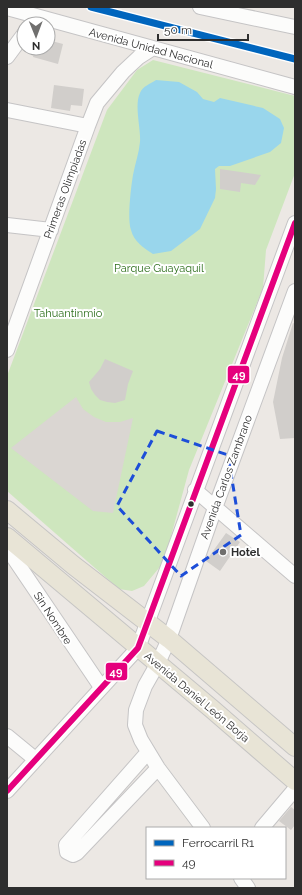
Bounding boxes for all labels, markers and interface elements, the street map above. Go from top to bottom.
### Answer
north arrow [16,16,56,56]
scale bar [158,16,248,42]
text: 50 m [164,23,192,37]
street label: Avenida Unidad Nacional [87,26,214,71]
text: N [32,39,40,52]
street label: Primeras Olimpiadas [41,138,89,241]
park label: Parque Guayaquil [114,262,204,275]
park label: Tahuantinmio [34,307,103,320]
line badge: 49 [227,365,250,384]
text: 49 [233,369,246,382]
street label: Avenida Carlos Zambrano [198,413,255,541]
unlabelled marker [186,499,196,509]
place label: Hotel [231,546,260,559]
marker: Hotel [218,547,228,557]
street label: Sin Nombre [31,589,75,648]
street label: Avenida Daniel León Borja [142,650,252,745]
line badge: 49 [105,662,128,681]
text: 49 [110,666,123,679]
legend [146,827,286,879]
text: Ferrocarril R1 [182,836,254,850]
text: 49 [182,856,196,870]

